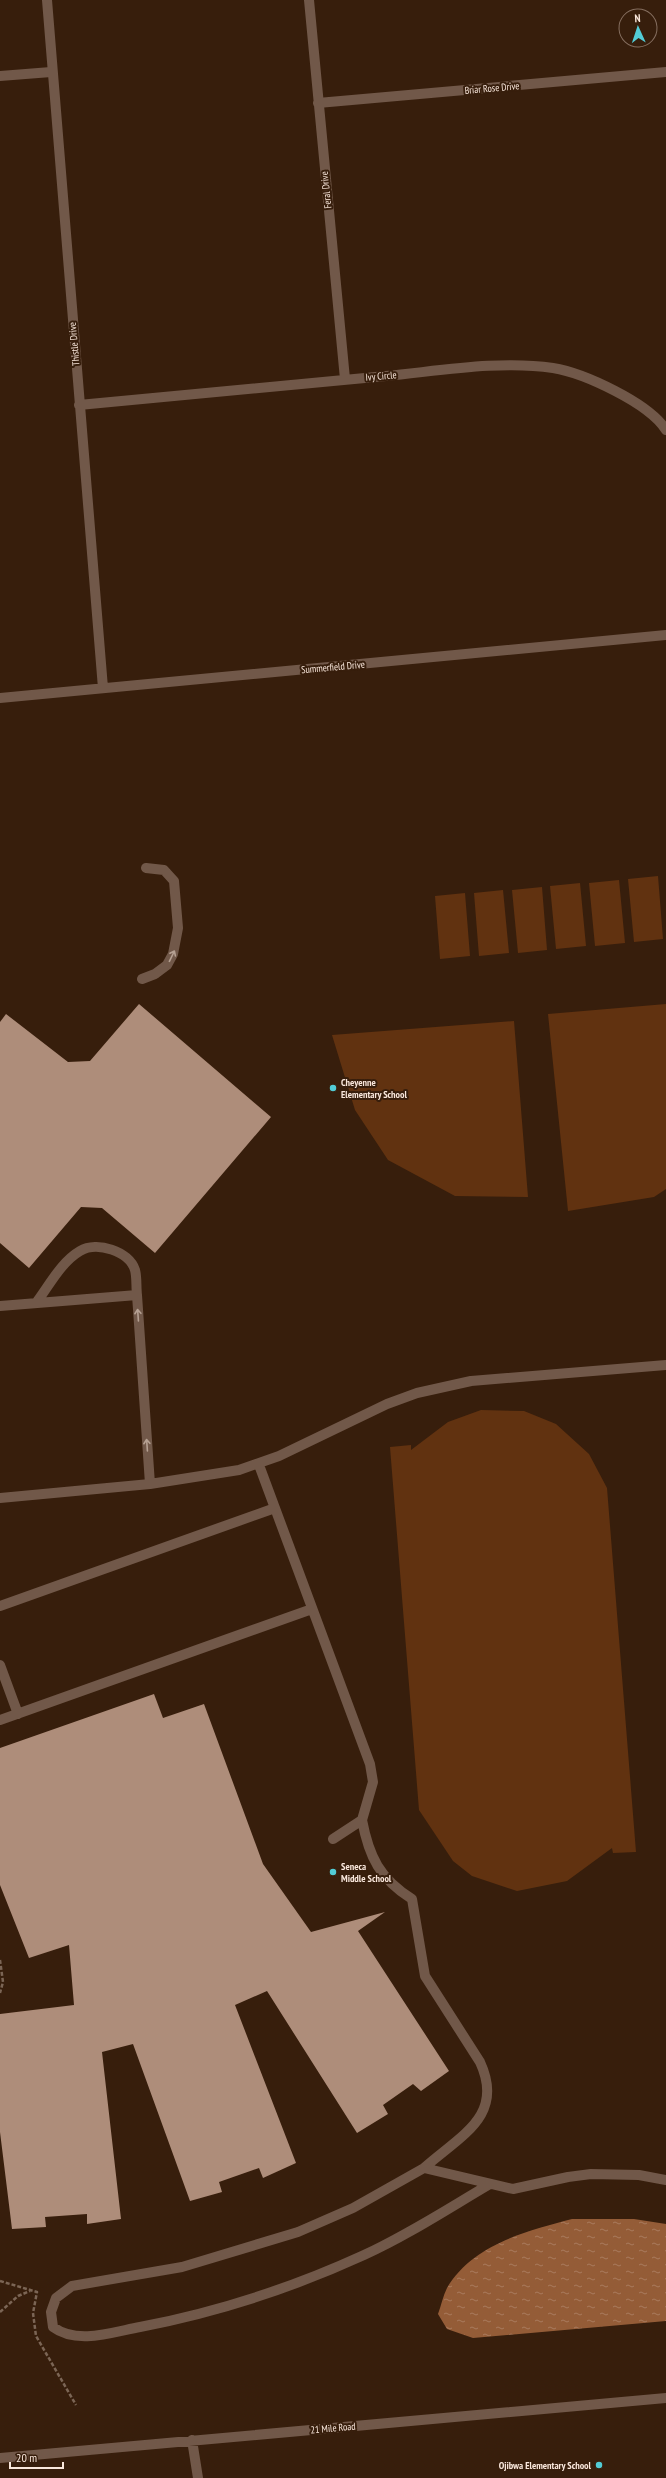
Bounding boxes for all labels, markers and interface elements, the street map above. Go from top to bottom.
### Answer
north arrow [618,8,658,48]
text: N [634,11,641,25]
street label: Briar Rose Drive [464,79,520,97]
street label: Feral Drive [318,171,334,209]
street label: Thistle Drive [66,322,82,366]
street label: Ivy Circle [365,368,397,384]
street label: Summerfield Drive [301,658,365,676]
one-way arrow [169,950,176,962]
place label: Cheyenne Elementary School [341,1076,407,1101]
marker: Cheyenne Elementary School [328,1083,338,1093]
one-way arrow [135,1309,142,1322]
one-way arrow [144,1439,151,1452]
place label: Seneca Middle School [341,1860,392,1885]
marker: Seneca Middle School [328,1867,338,1877]
street label: 21 Mile Road [310,2420,356,2436]
scale bar [10,2444,63,2470]
text: 20 m [16,2450,37,2465]
place label: Ojibwa Elementary School [499,2459,592,2472]
marker: Ojibwa Elementary School [594,2460,604,2470]

